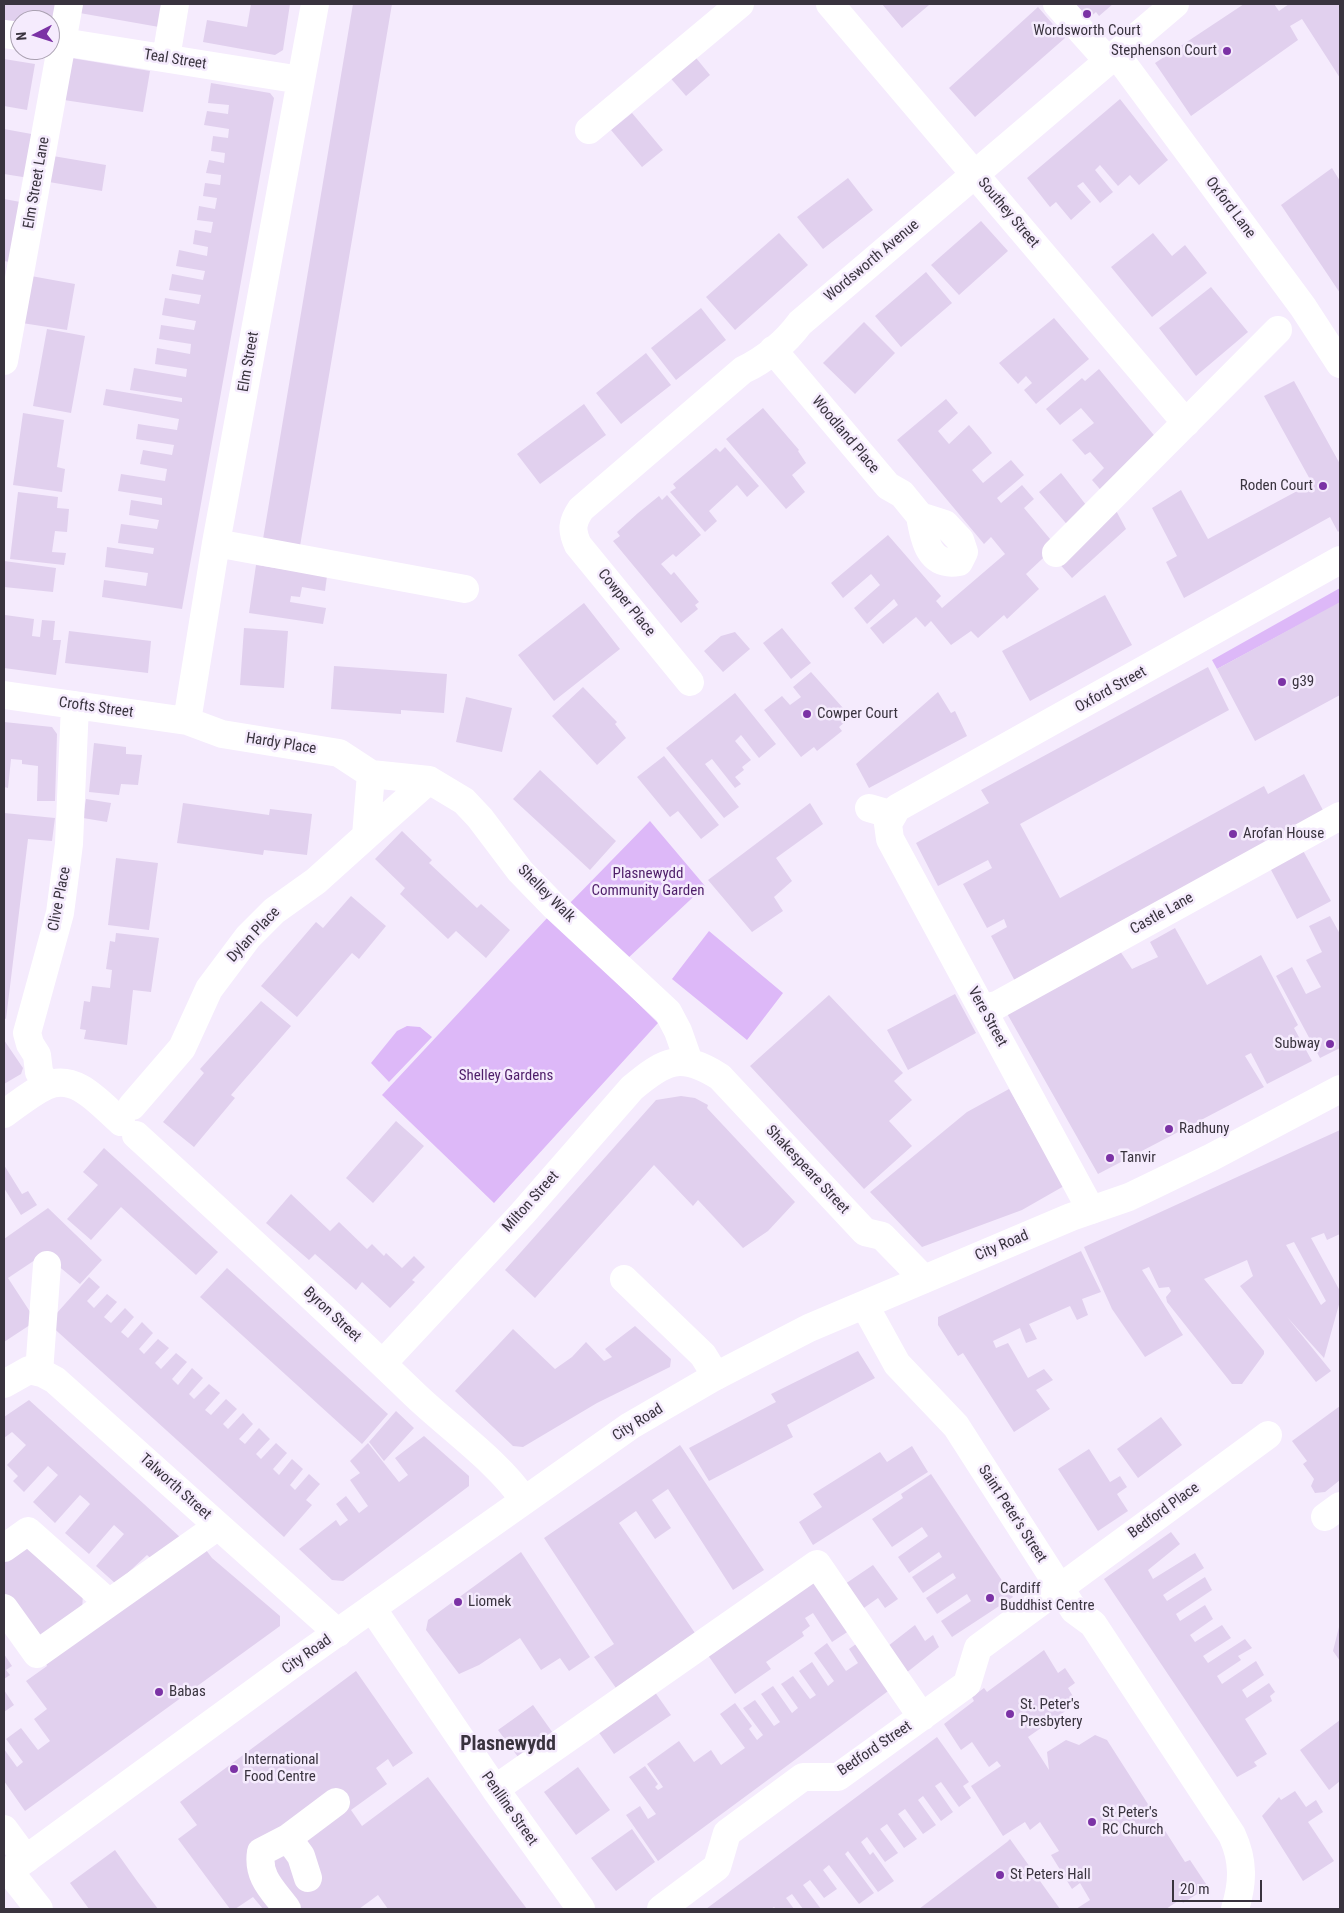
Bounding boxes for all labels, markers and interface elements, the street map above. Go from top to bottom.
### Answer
marker: Wordsworth Court [1081,8,1093,20]
north arrow [10,10,60,60]
place label: Wordsworth Court [1033,22,1141,40]
text: N [13,31,29,41]
place label: Stephenson Court [1111,42,1217,60]
marker: Stephenson Court [1221,45,1233,57]
street label: Teal Street [142,46,208,74]
street label: Elm Street Lane [20,136,54,230]
street label: Southey Street [973,174,1043,252]
street label: Oxford Lane [1201,174,1259,242]
street label: Wordsworth Avenue [821,216,923,306]
street label: Elm Street [235,331,263,393]
street label: Woodland Place [807,393,883,477]
place label: Roden Court [1240,477,1313,495]
marker: Roden Court [1317,480,1329,492]
street label: Cowper Place [593,566,659,640]
street label: Oxford Street [1072,663,1150,717]
place label: g39 [1292,673,1314,691]
marker: g39 [1276,676,1288,688]
street label: Crofts Street [58,694,134,722]
place label: Cowper Court [817,705,898,723]
marker: Cowper Court [801,708,813,720]
street label: Hardy Place [245,730,317,758]
place label: Arofan House [1243,825,1324,843]
marker: Arofan House [1227,828,1239,840]
street label: Shelley Walk [513,861,579,927]
street label: Clive Place [45,865,75,933]
park label: Plasnewydd Community Garden [592,865,704,900]
street label: Castle Lane [1127,889,1197,939]
street label: Dylan Place [224,904,284,966]
street label: Vere Street [963,984,1011,1050]
place label: Subway [1275,1035,1320,1053]
marker: Subway [1324,1038,1336,1050]
park label: Shelley Gardens [459,1067,553,1085]
place label: Radhuny [1179,1120,1230,1138]
street label: Shakespeare Street [761,1122,853,1218]
marker: Radhuny [1163,1123,1175,1135]
place label: Tanvir [1120,1149,1156,1167]
marker: Tanvir [1104,1152,1116,1164]
street label: Milton Street [499,1168,563,1236]
street label: City Road [973,1227,1031,1265]
street label: Byron Street [299,1284,365,1346]
street label: City Road [609,1400,667,1446]
street label: Talworth Street [136,1450,214,1524]
street label: Saint Peter's Street [974,1462,1050,1566]
street label: Bedford Place [1125,1479,1203,1543]
place label: Cardiff Buddhist Centre [1000,1580,1094,1615]
marker: Cardiff Buddhist Centre [984,1592,996,1604]
place label: Liomek [468,1593,511,1611]
marker: Liomek [452,1596,464,1608]
street label: City Road [279,1632,335,1678]
place label: Babas [169,1683,206,1701]
marker: Babas [153,1686,165,1698]
place label: St. Peter's Presbytery [1020,1696,1083,1731]
marker: St. Peter's Presbytery [1004,1708,1016,1720]
street label: Bedford Street [835,1718,915,1780]
district label: Plasnewydd [460,1733,556,1757]
place label: International Food Centre [244,1751,319,1786]
marker: International Food Centre [228,1763,240,1775]
street label: Penlline Street [477,1769,541,1849]
place label: St Peter's RC Church [1102,1804,1164,1839]
marker: St Peter's RC Church [1086,1816,1098,1828]
place label: St Peters Hall [1010,1866,1091,1884]
marker: St Peters Hall [994,1869,1006,1881]
scale bar [1174,1870,1264,1902]
text: 20 m [1180,1880,1210,1898]

